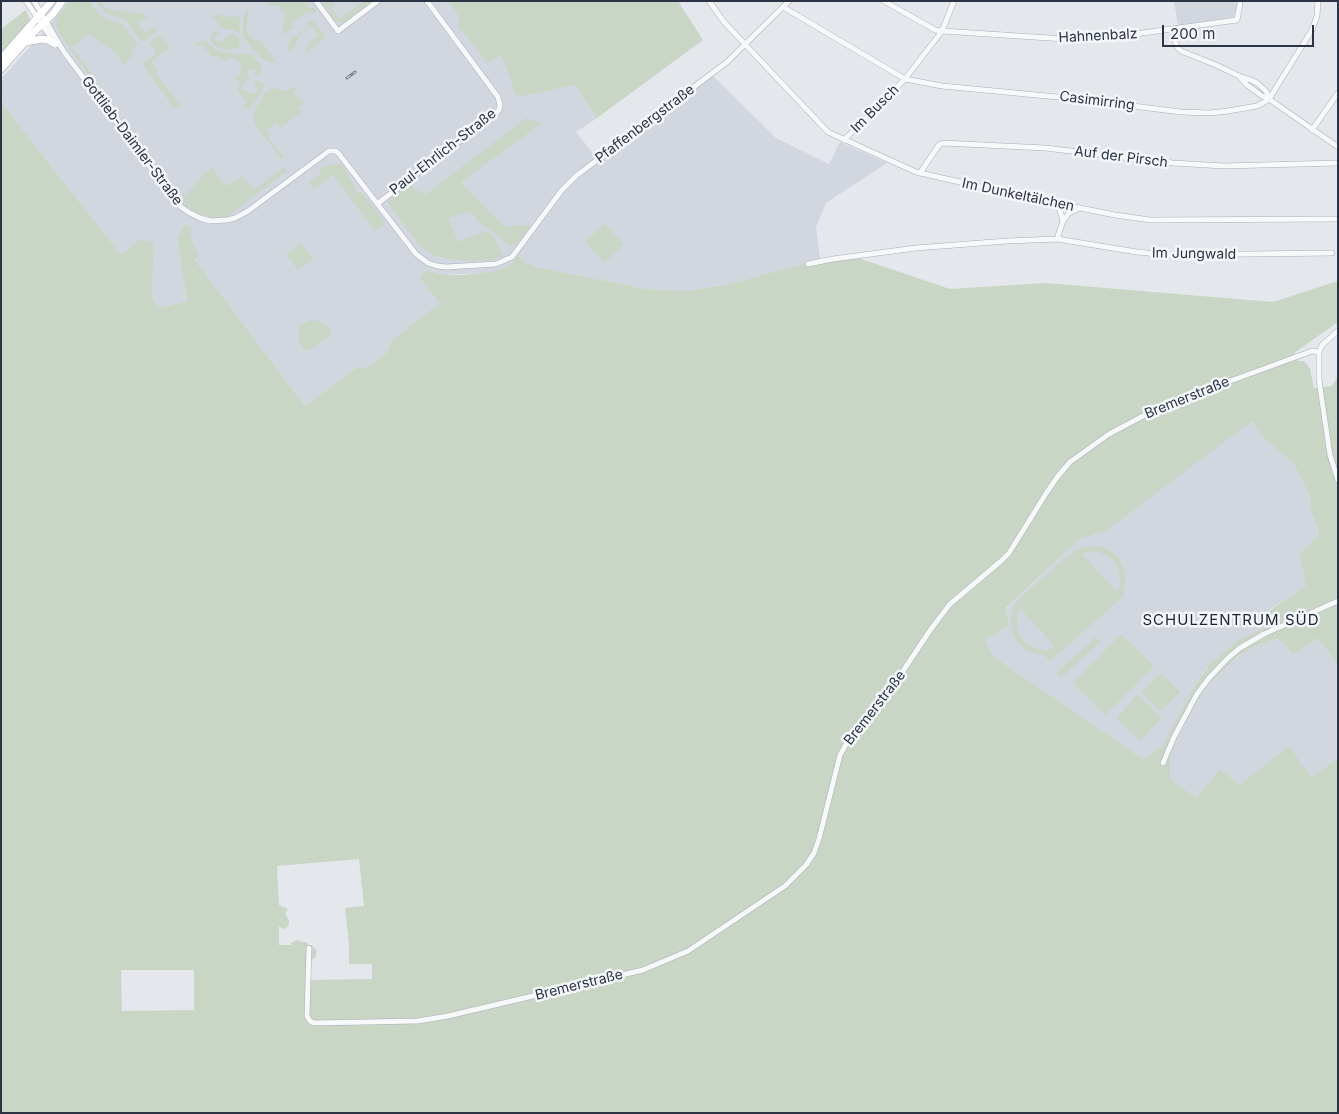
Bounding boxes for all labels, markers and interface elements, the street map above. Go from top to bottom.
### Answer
scale bar [1164,15,1316,47]
text: 200 m [1170,24,1215,43]
street label: Hahnenbalz [1058,26,1138,46]
street label: Gottlieb-Daimler-Straße [78,73,186,209]
street label: Pfaffenbergstraße [592,81,698,167]
street label: Im Busch [847,81,903,137]
street label: Casimirring [1058,88,1136,114]
street label: Paul-Ehrlich-Straße [387,105,499,199]
street label: Auf der Pirsch [1073,143,1169,171]
street label: Im Dunkeltälchen [960,175,1076,215]
street label: Im Jungwald [1152,245,1236,263]
street label: Bremerstraße [1142,373,1232,423]
district label: SCHULZENTRUM SÜD [1140,611,1322,629]
street label: Bremerstraße [841,667,909,749]
street label: Bremerstraße [533,966,625,1004]

